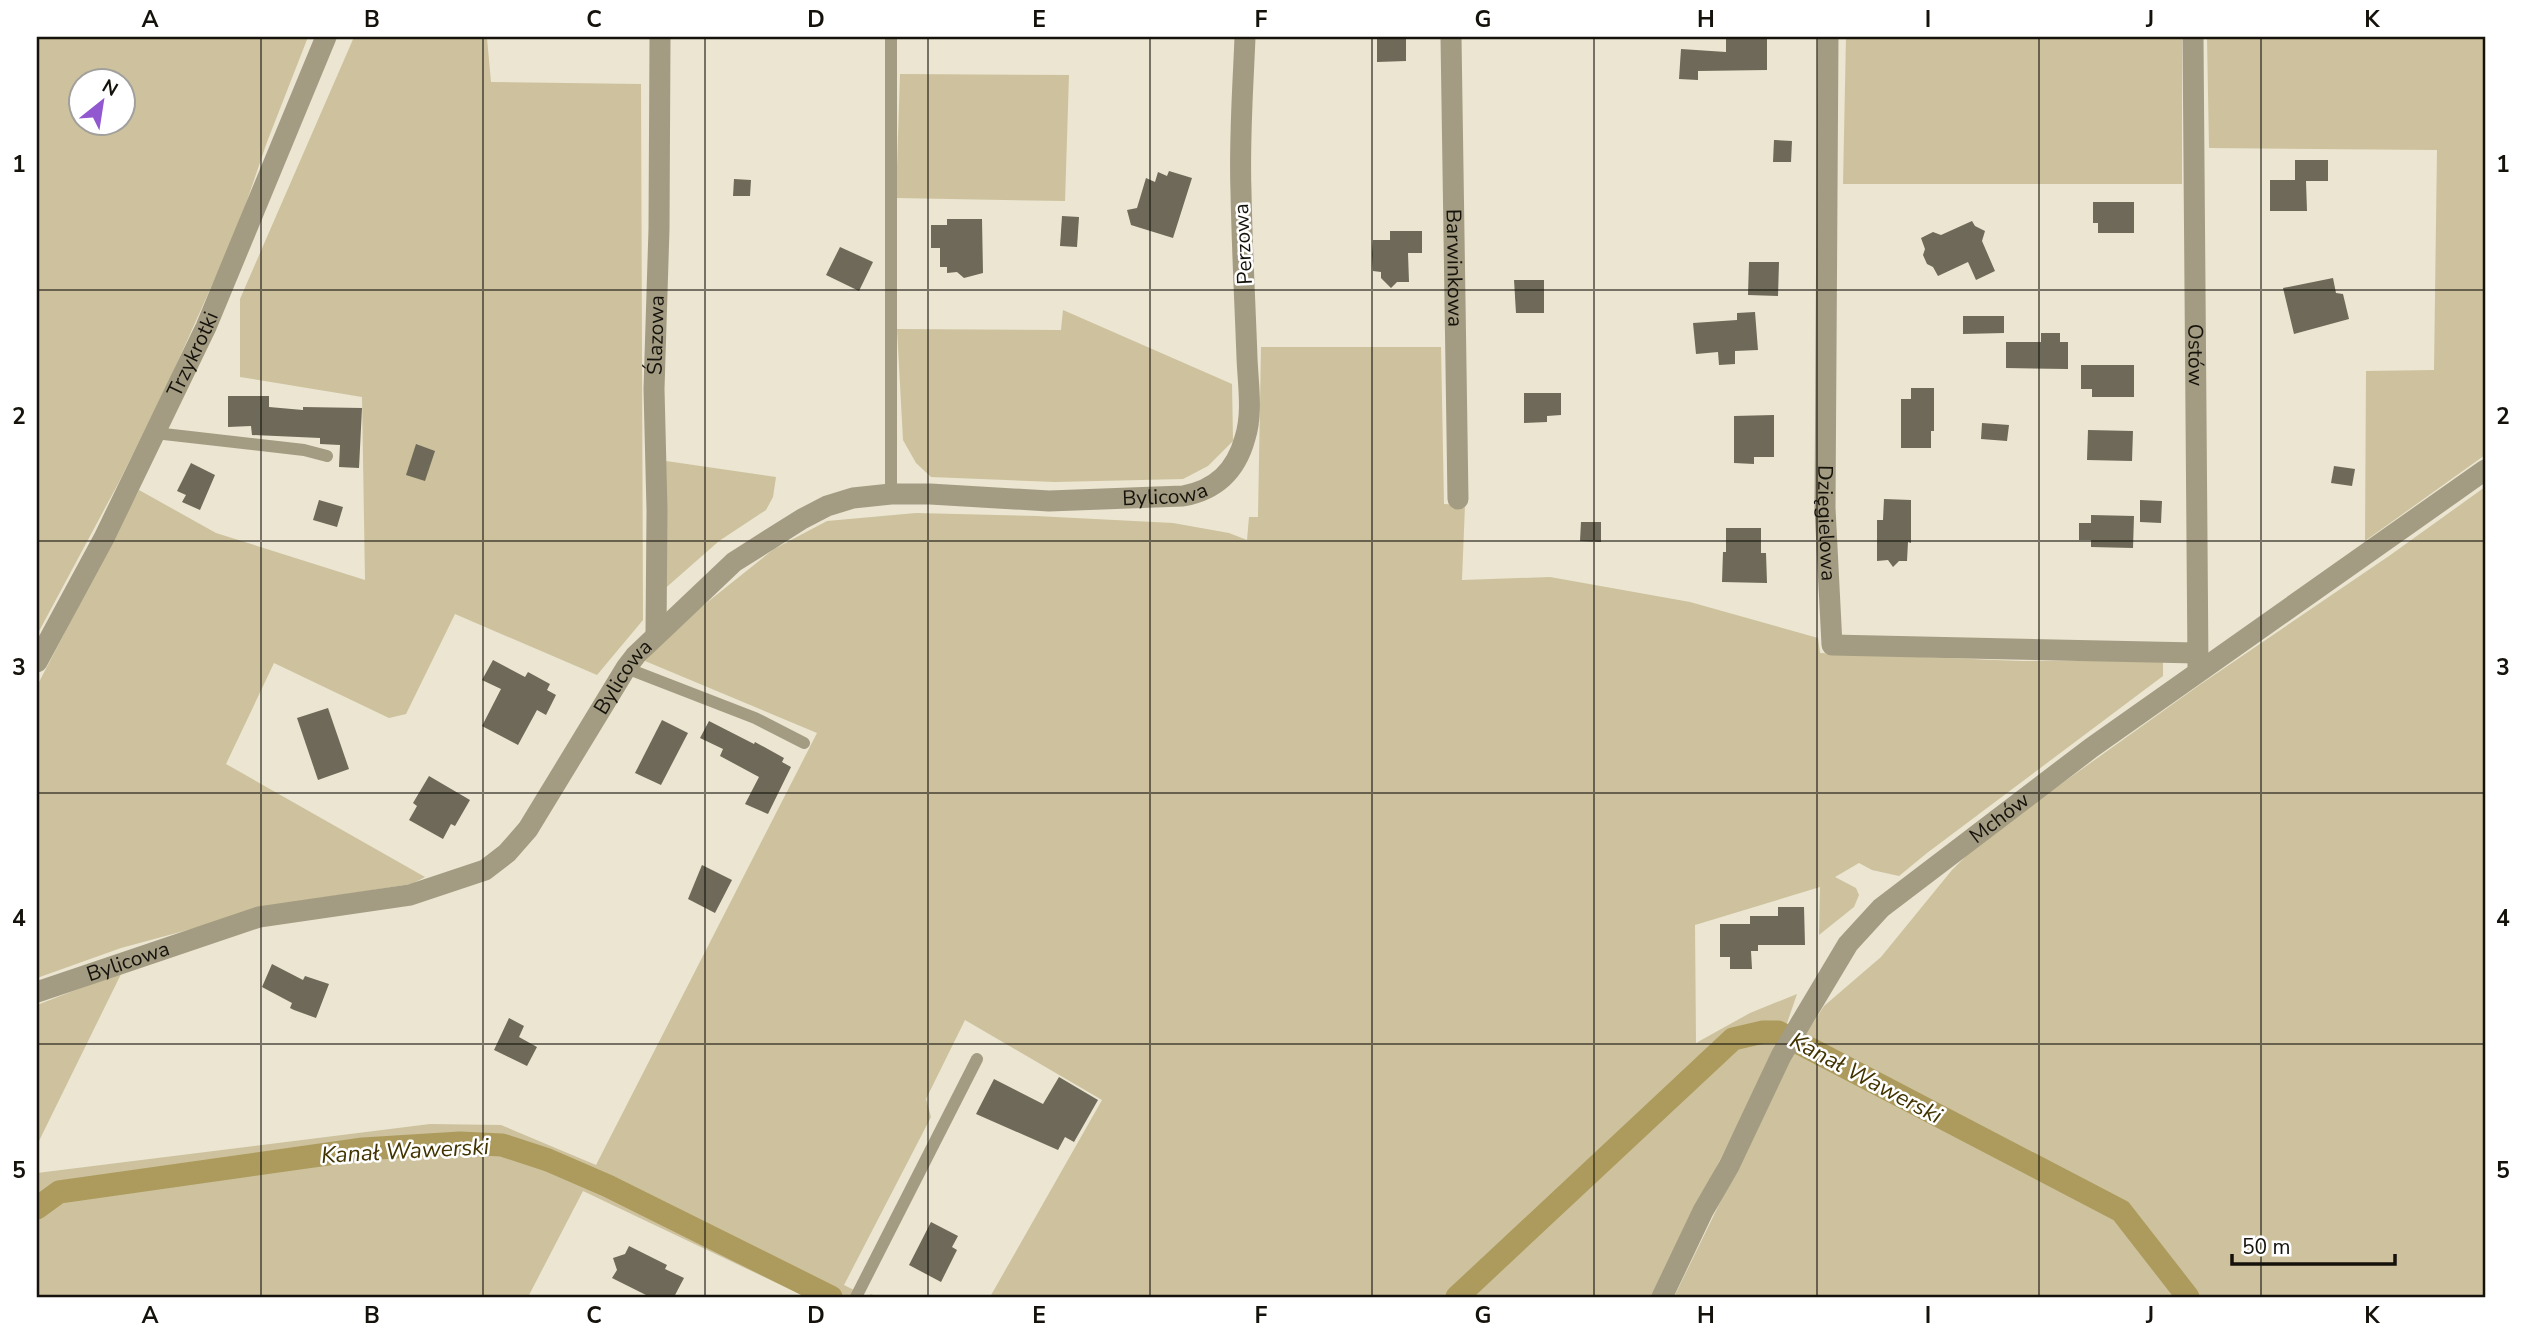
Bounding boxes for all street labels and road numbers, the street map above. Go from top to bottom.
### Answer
street label: Perzowa [1227,203,1259,285]
street label: Barwinkowa [1440,209,1469,327]
street label: Ślazowa [640,295,671,375]
street label: Trzykrotki [160,308,225,401]
street label: Ostów [2181,324,2210,387]
street label: Dzięgielowa [1811,465,1843,582]
street label: Bylicowa [1122,476,1212,512]
street label: Bylicowa [587,633,658,720]
street label: Mchów [1963,786,2035,850]
street label: Bylicowa [83,934,173,988]

